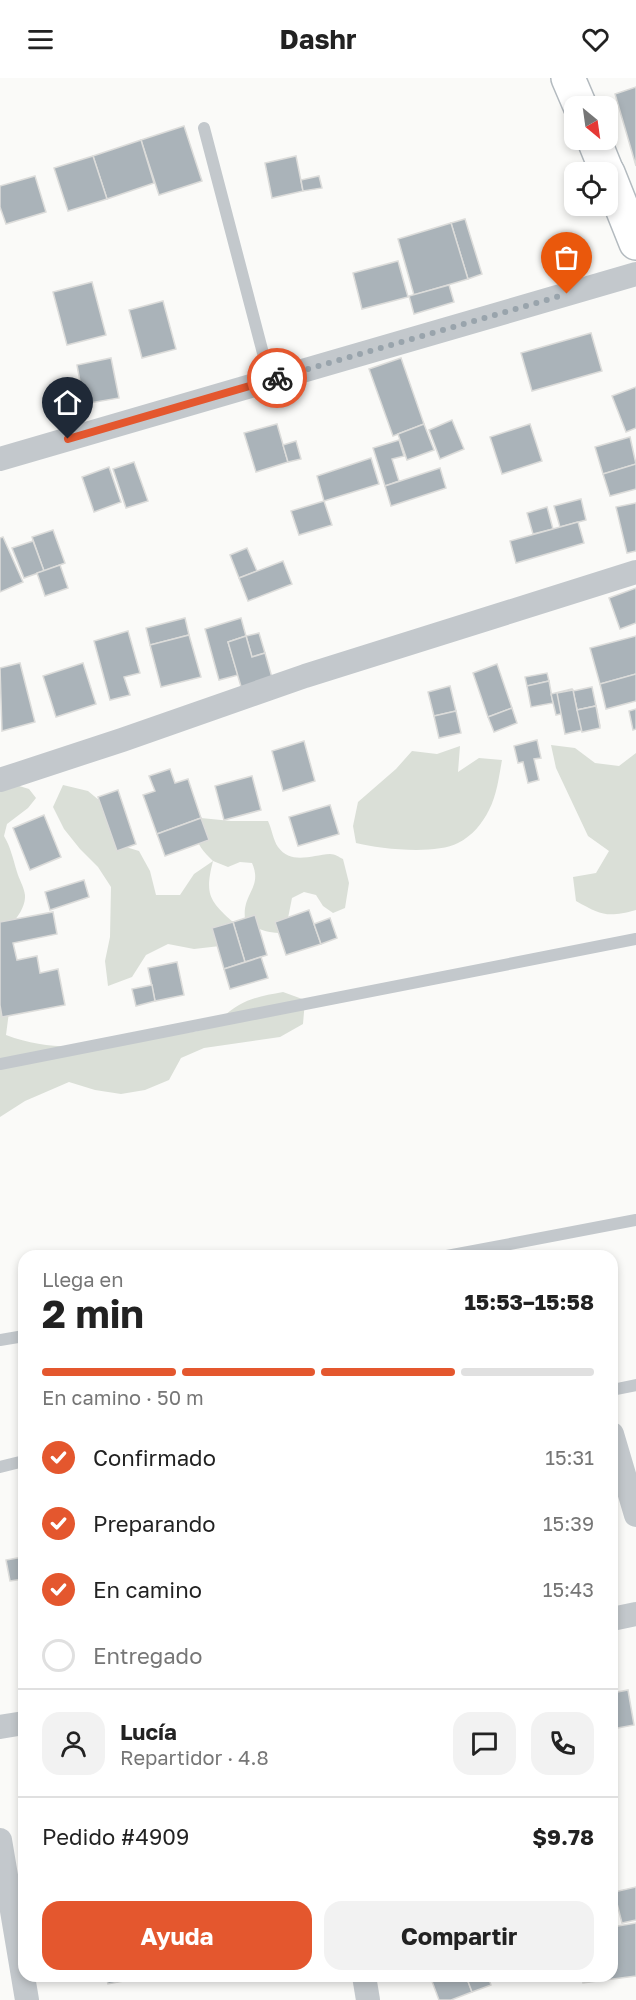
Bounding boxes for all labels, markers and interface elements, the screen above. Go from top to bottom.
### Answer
icon: menu [24,23,57,56]
text: Dashr [280,23,356,55]
icon: heart [579,23,612,56]
north arrow [564,96,618,150]
map controls [564,96,618,216]
button: locate [564,162,618,216]
pin [541,232,592,294]
icon: bag [550,241,583,274]
courier [247,348,307,408]
icon: bike [261,362,294,395]
pin [42,377,93,439]
icon: home [51,386,84,419]
text: Llega en [42,1267,124,1291]
text: 15:53–15:58 [464,1288,594,1315]
text: 2 min [42,1290,144,1337]
text: En camino · 50 m [42,1385,204,1409]
icon: check [42,1441,75,1474]
text: Confirmado [93,1444,216,1471]
text: 15:31 [545,1445,594,1469]
icon: check [42,1507,75,1540]
text: Preparando [93,1510,216,1537]
text: 15:39 [543,1511,594,1535]
icon: check [42,1573,75,1606]
text: En camino [93,1576,202,1603]
text: 15:43 [543,1577,594,1601]
text: Entregado [93,1642,202,1669]
button: person [42,1712,105,1775]
button: chat [453,1712,516,1775]
button: phone [531,1712,594,1775]
text: Lucía [120,1718,177,1745]
text: Repartidor · 4.8 [120,1745,269,1769]
text: Pedido #4909 [42,1823,189,1850]
text: $9.78 [532,1823,594,1850]
button: Ayuda [42,1901,312,1970]
button: Compartir [324,1901,594,1970]

